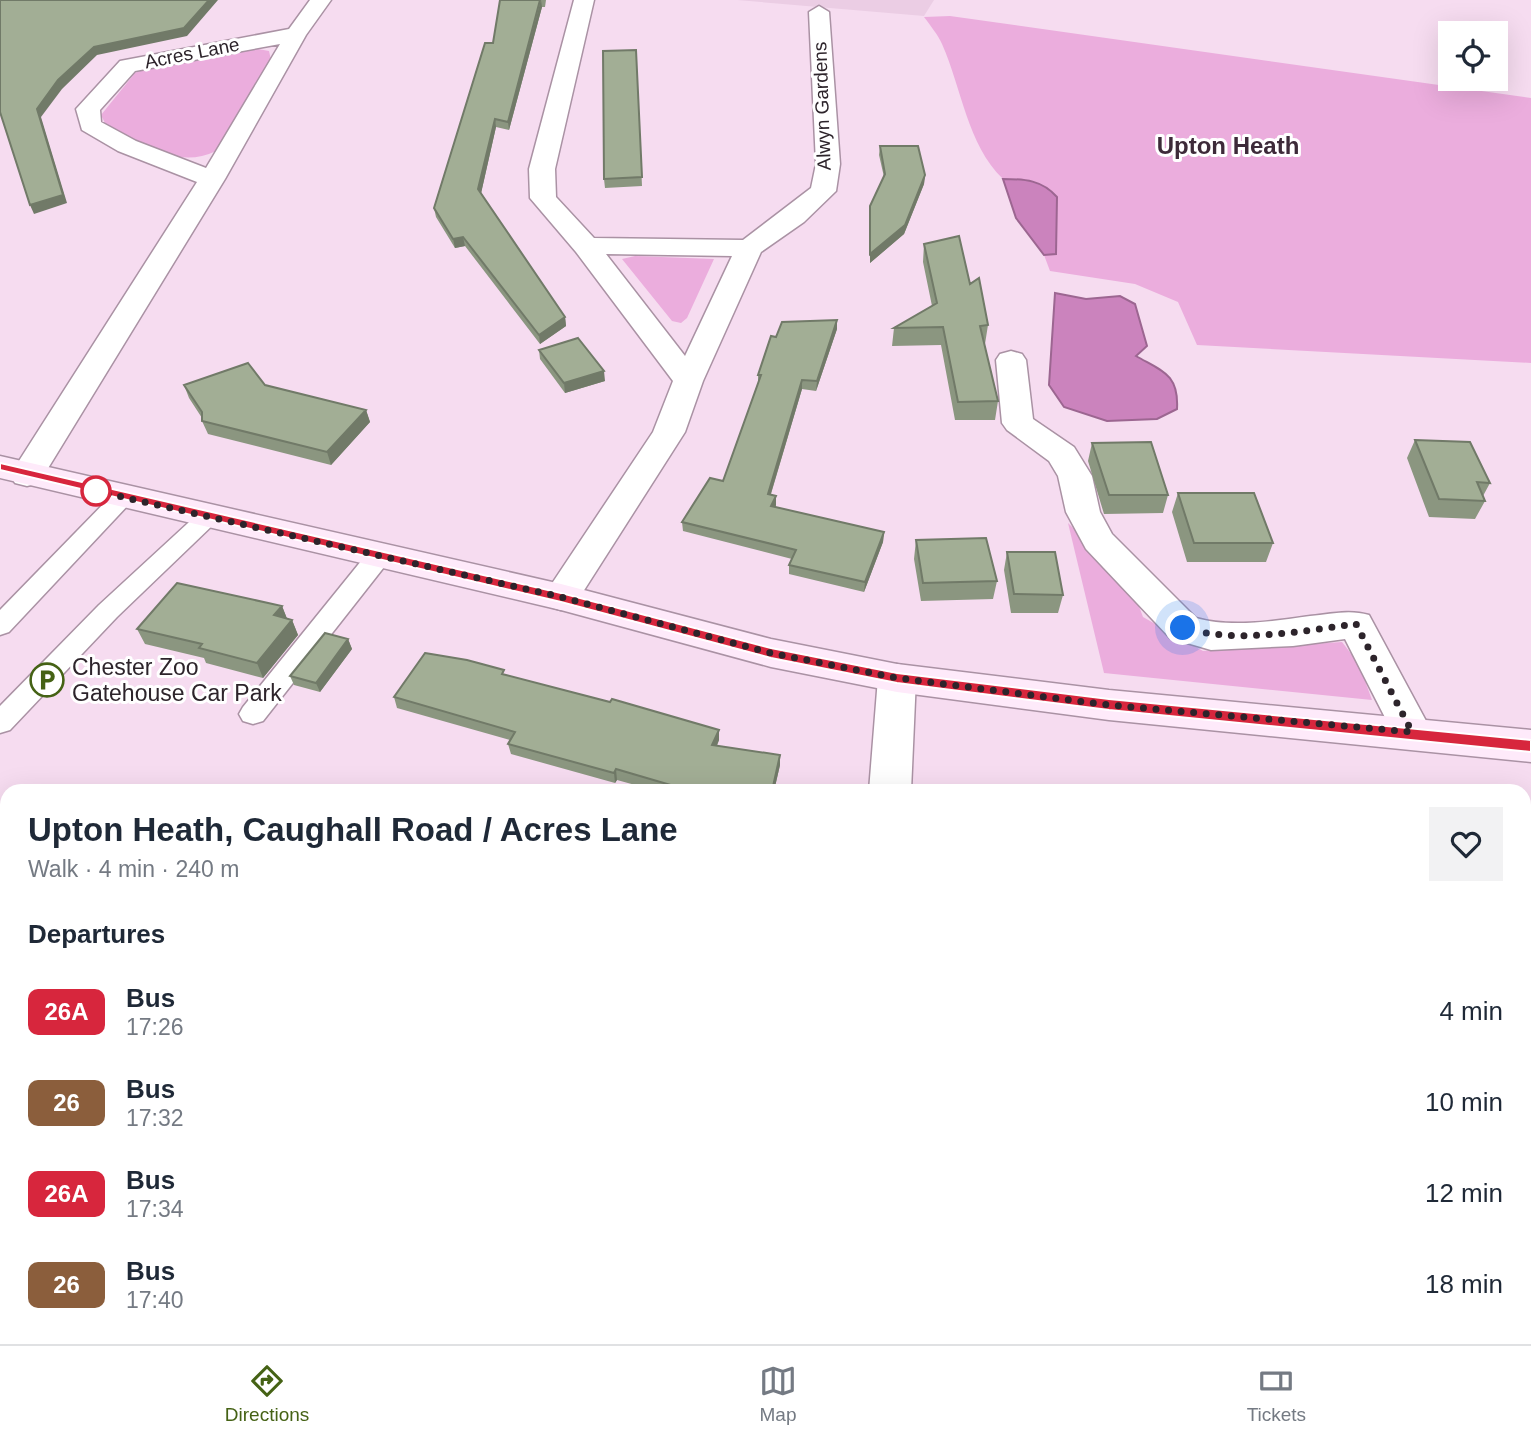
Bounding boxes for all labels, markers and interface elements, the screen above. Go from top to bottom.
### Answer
map controls [1438,21,1508,91]
button: locate [1438,21,1508,91]
street label: Acres Lane [143,34,241,72]
street label: Alwyn Gardens [809,41,835,171]
district label: Upton Heath [1157,132,1299,159]
unlabelled marker [81,476,111,506]
your location [1165,610,1200,645]
place label: Chester Zoo Gatehouse Car Park [72,654,282,706]
parking icon: Chester Zoo Gatehouse Car Park [28,661,66,699]
button: heart [1429,807,1503,881]
text: Upton Heath, Caughall Road / Acres Lane [28,811,678,848]
text: Walk · 4 min · 240 m [28,856,239,882]
text: Departures [28,919,165,949]
text: Bus [126,983,175,1013]
text: 4 min [1439,996,1503,1026]
text: 26A [44,998,89,1025]
text: 17:26 [126,1014,184,1040]
text: Bus [126,1074,175,1104]
text: 10 min [1425,1087,1503,1117]
text: 26 [53,1089,80,1116]
text: 17:32 [126,1105,184,1131]
text: Bus [126,1165,175,1195]
text: 12 min [1425,1178,1503,1208]
text: 26A [44,1180,89,1207]
text: 17:34 [126,1196,184,1222]
text: Bus [126,1256,175,1286]
text: 18 min [1425,1269,1503,1299]
text: 26 [53,1271,80,1298]
text: 17:40 [126,1287,184,1313]
tab: Directions [225,1362,309,1426]
tab: Map [759,1362,797,1426]
tab: Tickets [1247,1362,1306,1426]

